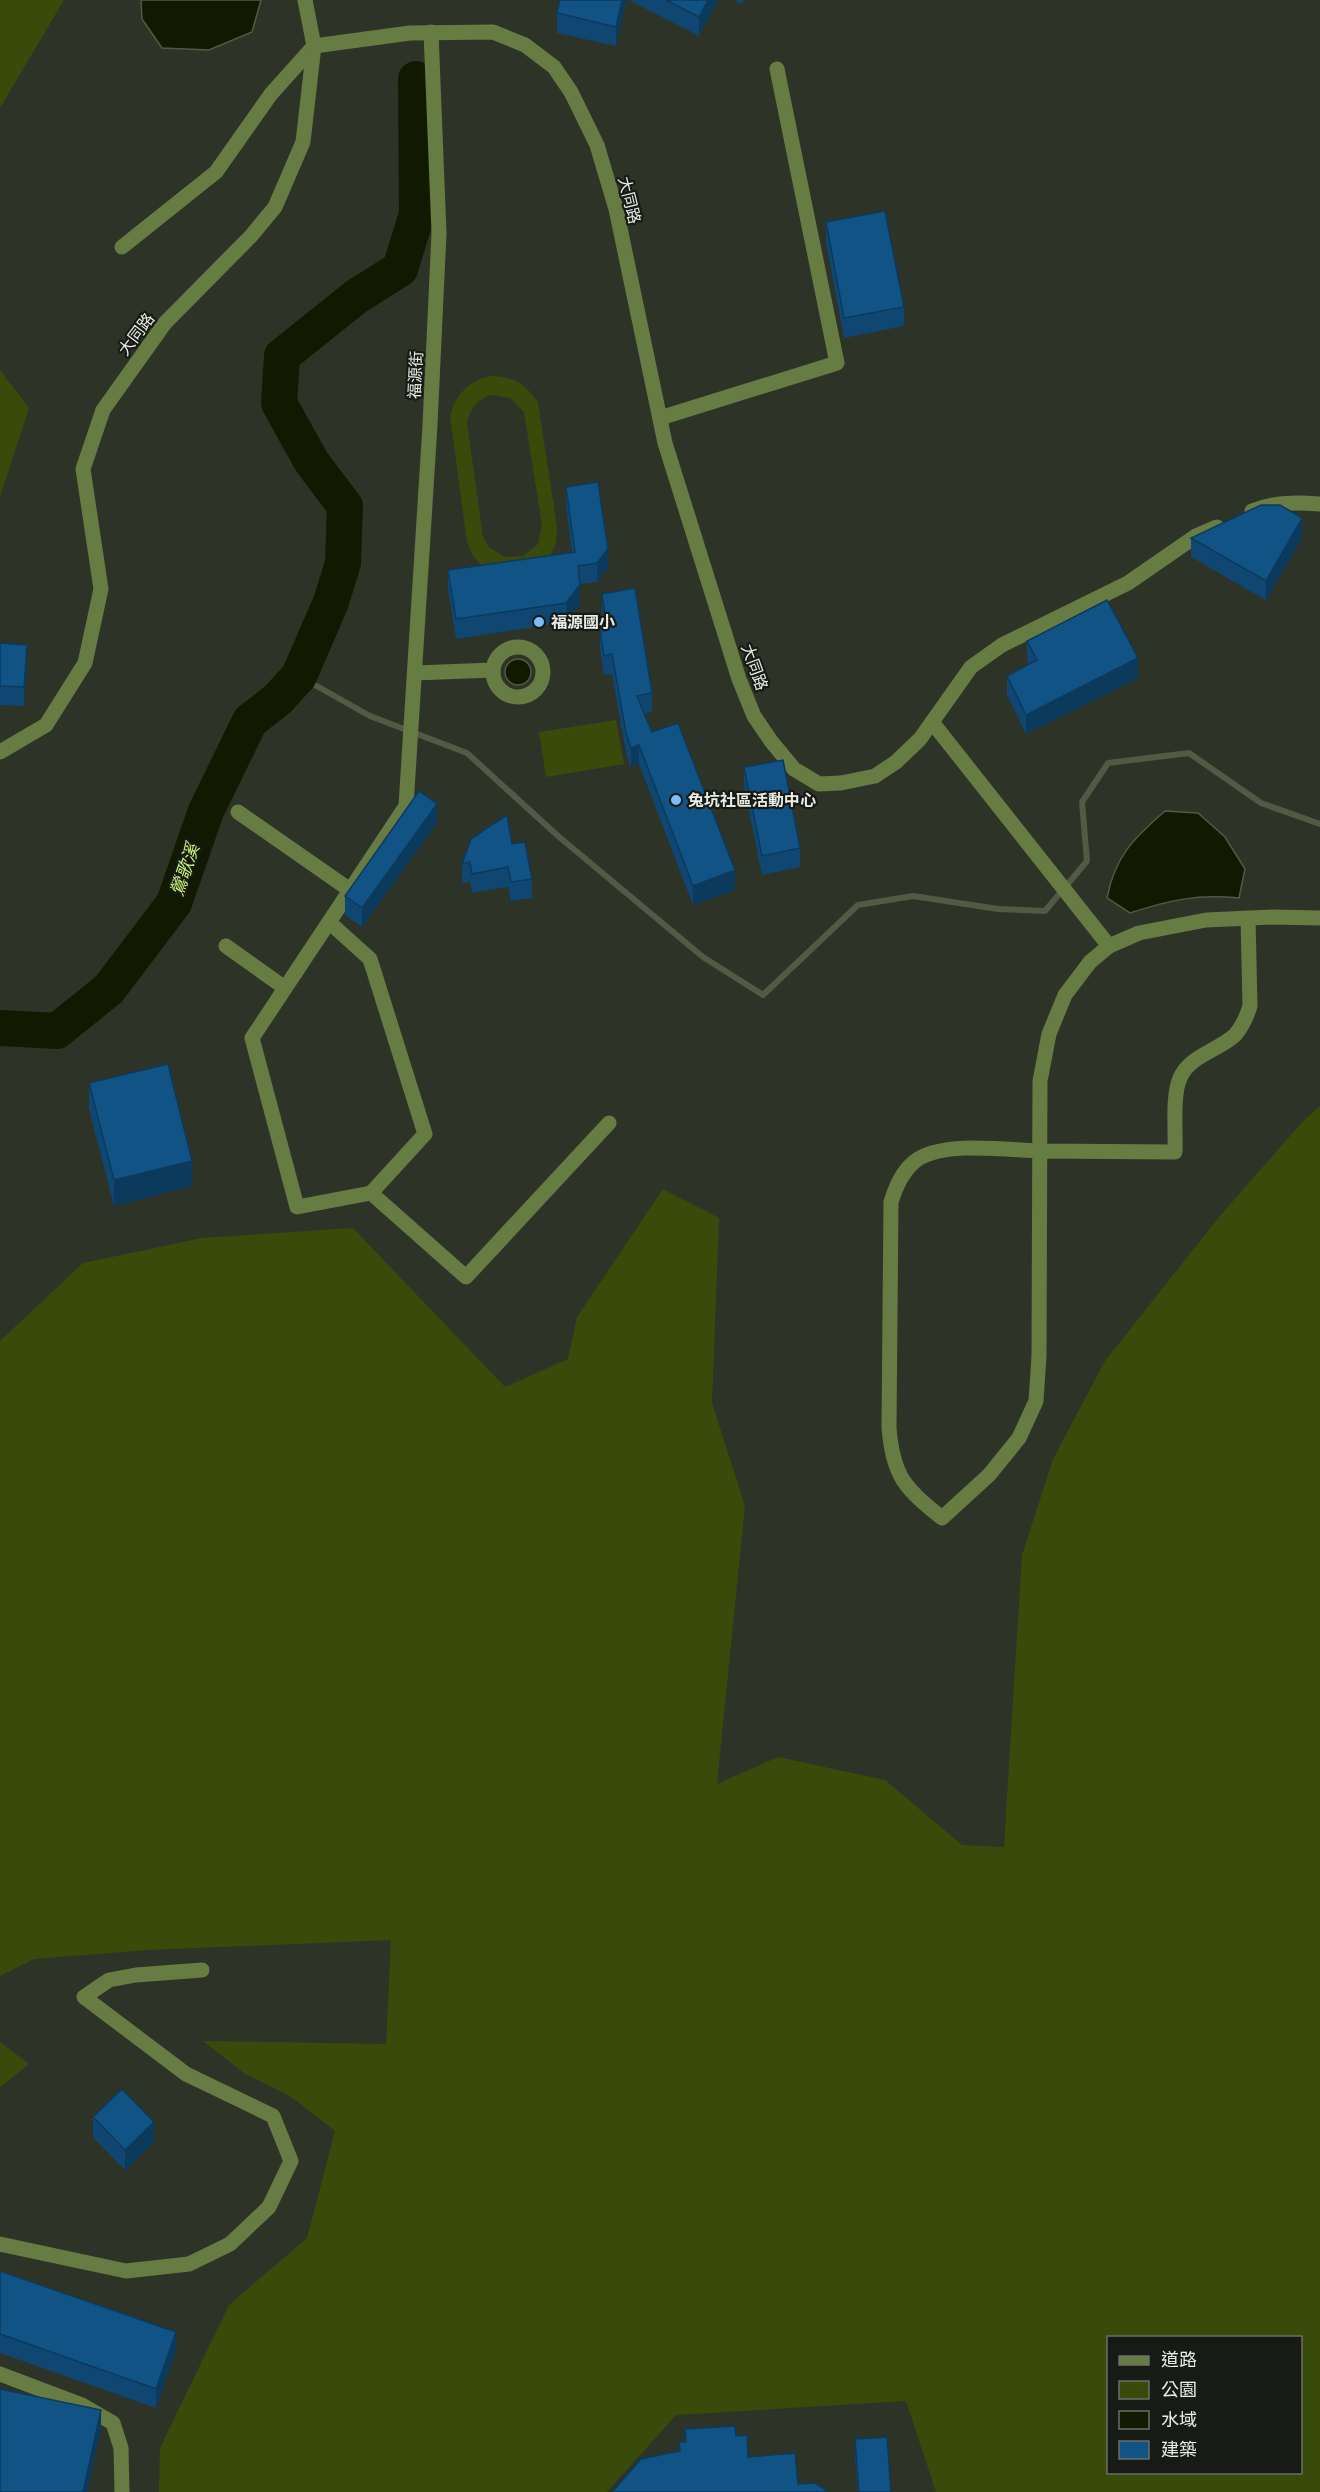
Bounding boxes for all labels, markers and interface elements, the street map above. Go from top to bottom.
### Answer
street label: 大同路 [614,174,646,226]
street label: 大同路 [113,308,159,360]
street label: 福源街 [403,350,427,400]
place label: 福源國小 [551,611,615,633]
marker: 福源國小 [532,615,546,629]
street label: 大同路 [736,641,774,693]
place label: 兔坑社區活動中心 [688,789,816,811]
marker: 兔坑社區活動中心 [669,793,683,807]
water label: 鶯歌溪 [164,837,205,899]
legend [1107,2336,1302,2474]
text: 道路 [1161,2347,1197,2371]
text: 公園 [1161,2377,1197,2401]
text: 水域 [1161,2407,1197,2431]
text: 建築 [1161,2437,1197,2461]

